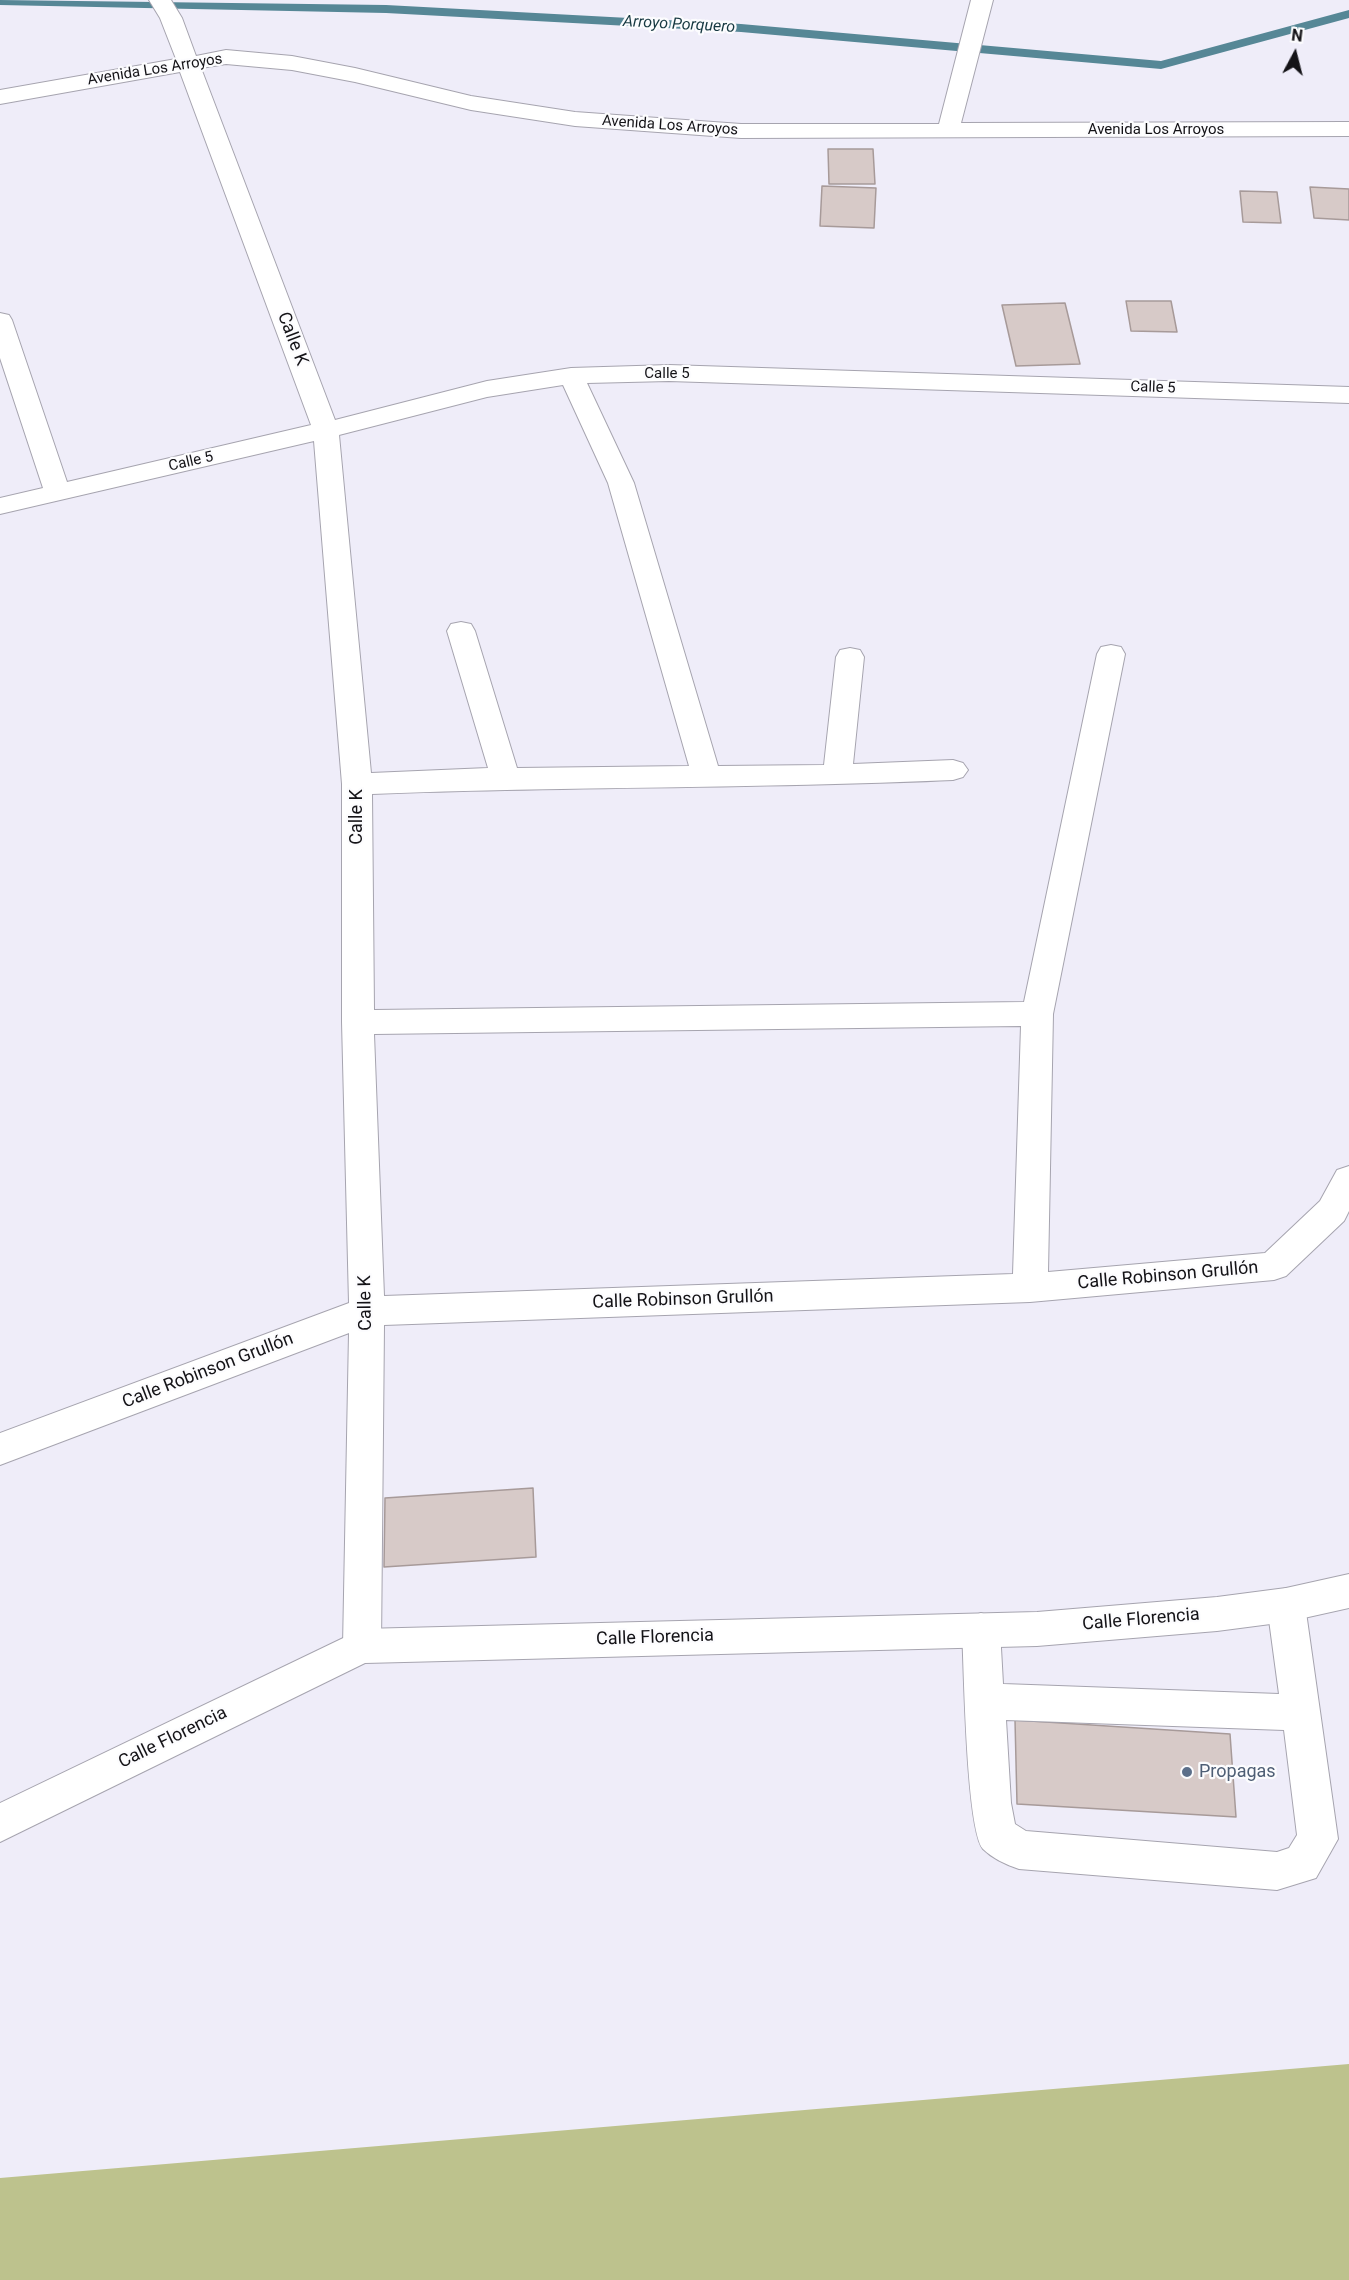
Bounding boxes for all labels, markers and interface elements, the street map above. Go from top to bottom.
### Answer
water label: Arroyo Porquero [622,12,736,38]
north arrow [1265,24,1325,84]
text: N [1290,26,1304,46]
street label: Avenida Los Arroyos [86,50,224,90]
street label: Avenida Los Arroyos [601,112,739,140]
street label: Avenida Los Arroyos [1088,121,1224,139]
street label: Calle K [272,309,312,369]
street label: Calle 5 [644,365,690,383]
street label: Calle 5 [1130,378,1176,398]
street label: Calle 5 [167,448,215,476]
street label: Calle K [346,789,368,845]
street label: Calle Robinson Grullón [1077,1257,1259,1295]
street label: Calle K [355,1275,377,1331]
street label: Calle Robinson Grullón [592,1286,774,1314]
street label: Calle Robinson Grullón [120,1328,296,1414]
street label: Calle Florencia [1081,1604,1201,1636]
street label: Calle Florencia [596,1625,714,1651]
street label: Calle Florencia [115,1702,231,1774]
place label: Propagas [1199,1761,1276,1783]
marker: Propagas [1180,1765,1194,1779]

